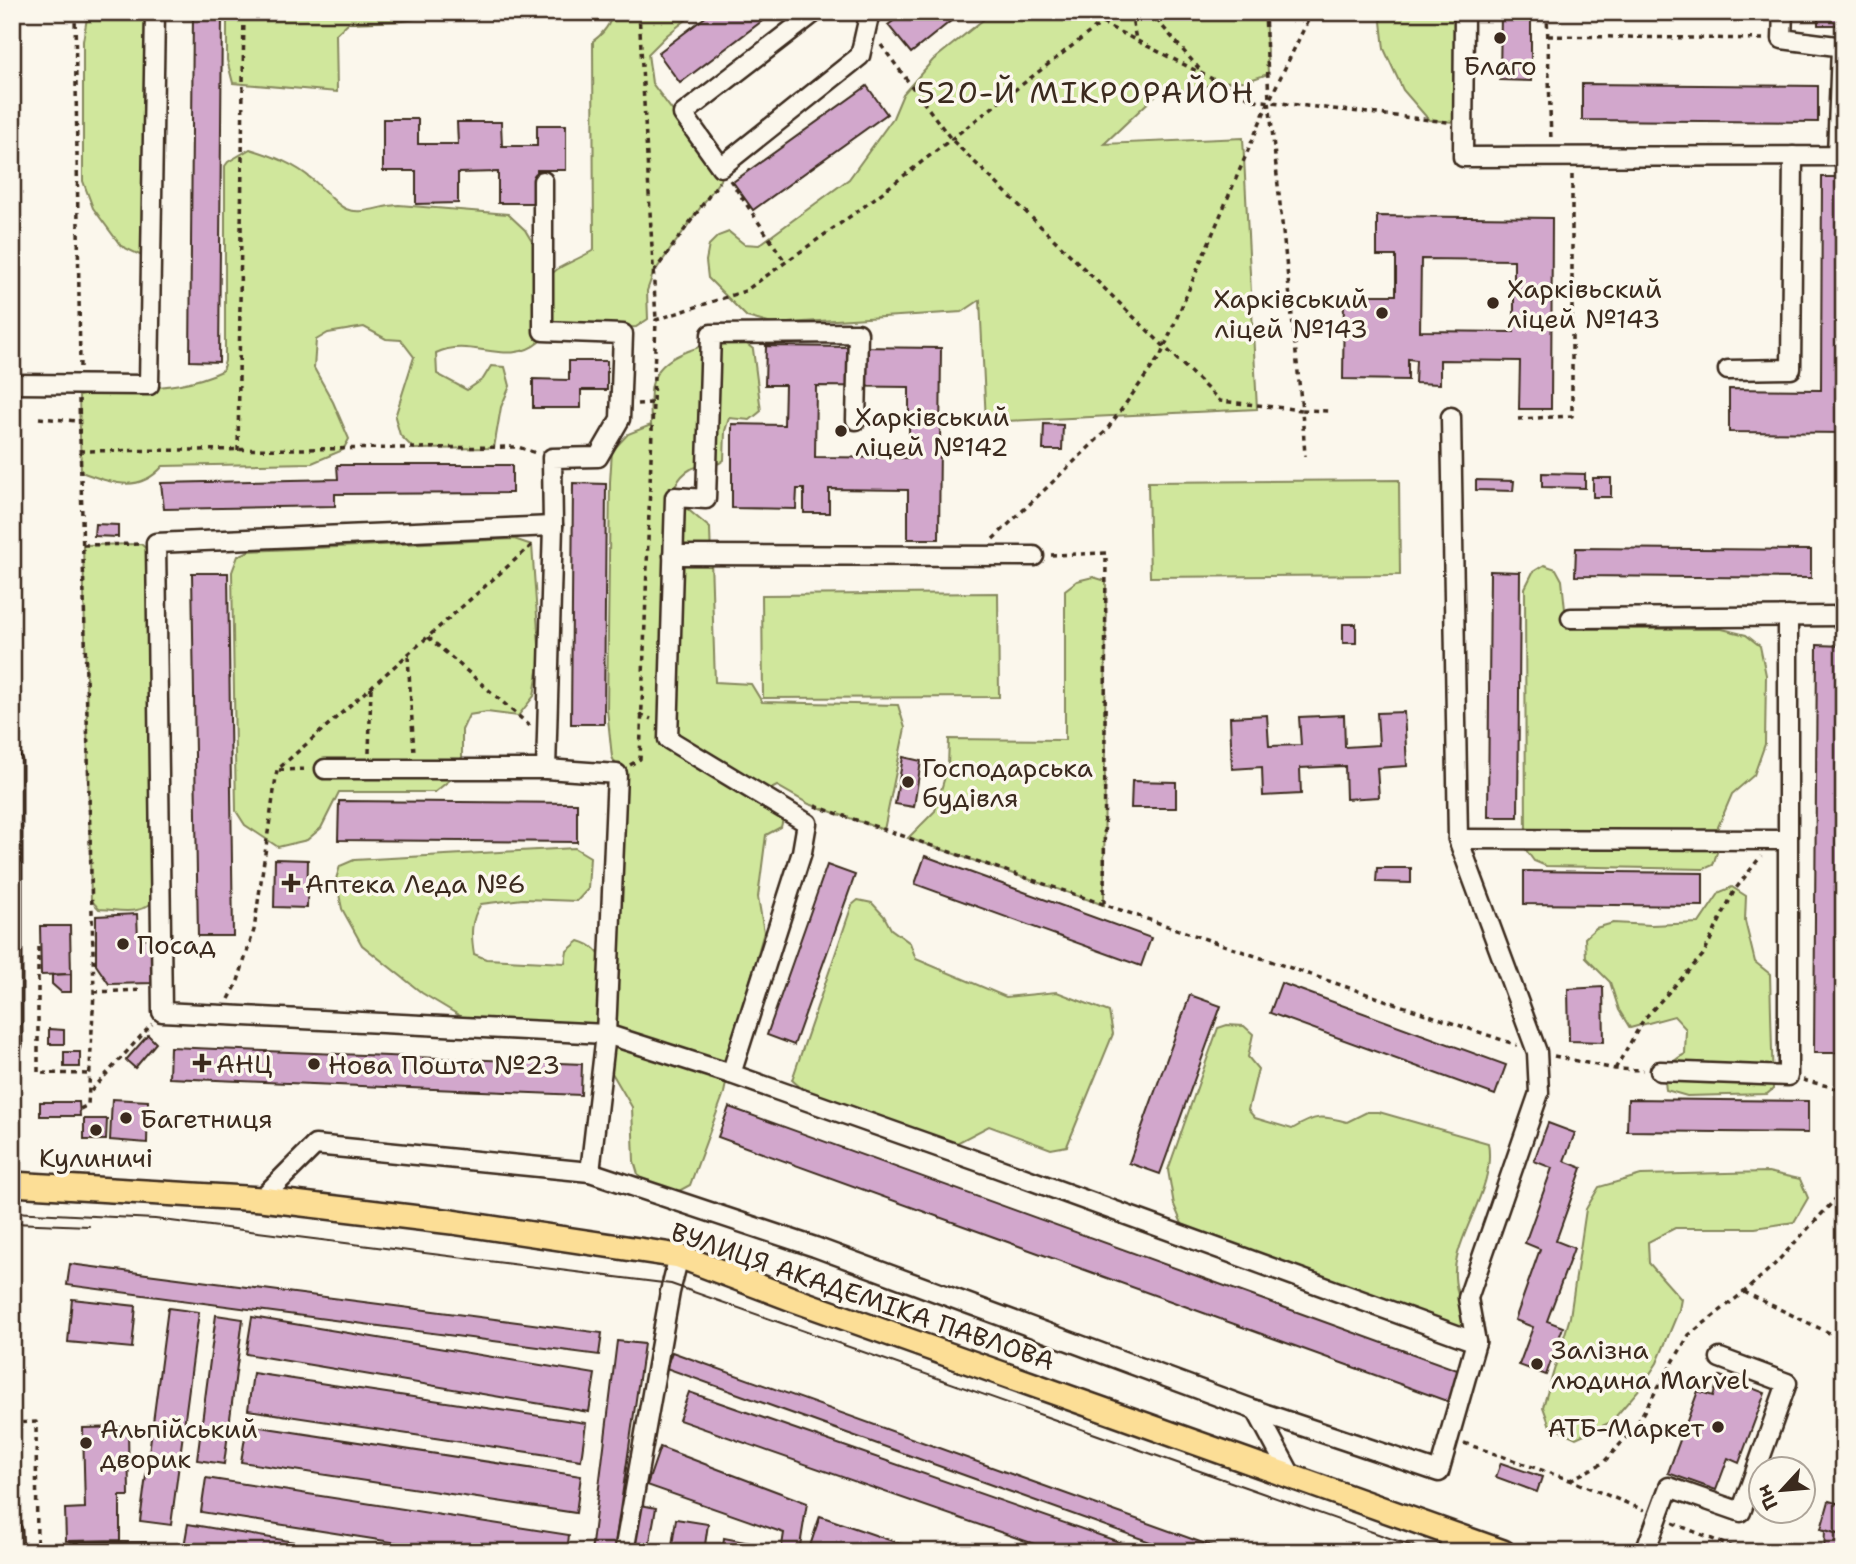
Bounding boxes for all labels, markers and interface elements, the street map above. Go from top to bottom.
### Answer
marker: Благо [1492,30,1508,46]
place label: Благо [1463,48,1537,83]
district label: 520-Й МІКРОРАЙОН [916,72,1256,113]
place label: Харківьский ліцей №143 [1507,271,1662,336]
place label: Харківський ліцей №143 [1213,281,1368,346]
marker: Харківьский ліцей №143 [1485,295,1501,311]
marker: Харківський ліцей №143 [1374,305,1390,321]
place label: Харківський ліцей №142 [855,399,1010,464]
marker: Харківський ліцей №142 [833,423,849,439]
place label: Господарська будівля [922,750,1093,815]
marker: Господарська будівля [900,774,916,790]
place label: Аптека Леда №6 [305,866,526,901]
marker: Аптека Леда №6 [283,875,299,891]
place label: Посад [137,927,216,962]
marker: Посад [115,936,131,952]
place label: АНЦ [216,1046,272,1081]
place label: Нова Пошта №23 [328,1047,560,1082]
marker: АНЦ [194,1055,210,1071]
marker: Нова Пошта №23 [306,1056,322,1072]
place label: Багетниця [140,1101,273,1136]
marker: Багетниця [118,1110,134,1126]
marker: Кулиничі [88,1122,104,1138]
place label: Кулиничі [39,1140,153,1175]
street label: ВУЛИЦЯ АКАДЕМІКА ПАВЛОВА [667,1214,1059,1378]
place label: Залізна людина Marvel [1551,1332,1749,1397]
marker: Залізна людина Marvel [1529,1356,1545,1372]
place label: АТБ-Маркет [1547,1410,1705,1445]
place label: Альпійський дворик [100,1411,258,1476]
marker: АТБ-Маркет [1710,1419,1726,1435]
marker: Альпійський дворик [78,1435,94,1451]
north arrow [1748,1456,1818,1526]
text: Пн [1750,1480,1784,1514]

